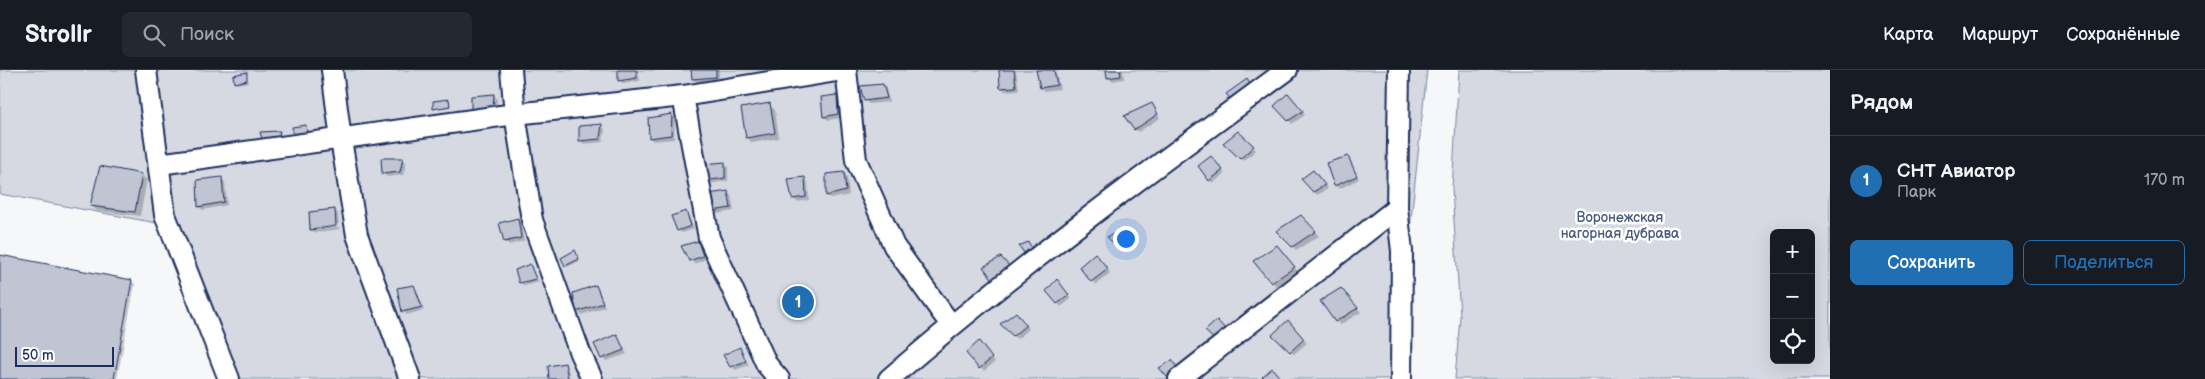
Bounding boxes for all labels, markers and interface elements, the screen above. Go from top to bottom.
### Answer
search box [122,12,472,57]
text: Strollr [25,20,92,49]
icon: search [140,21,168,49]
text: Поиск [180,23,234,46]
text: Карта [1883,24,1934,45]
text: Маршрут [1962,24,2038,45]
text: Сохранённые [2066,24,2180,45]
text: Рядом [1850,90,1913,115]
text: СНТ Авиатор [1897,160,2015,183]
text: 1 [1863,171,1869,190]
text: 170 m [2144,171,2185,190]
text: Парк [1897,183,1936,202]
park label: Воронежская нагорная дубрава [1561,209,1680,242]
your location [1113,226,1139,252]
map controls [1770,229,1815,364]
button: + [1770,229,1815,274]
button: Сохранить [1850,240,2013,285]
button: Поделиться [2023,240,2185,285]
button: − [1770,274,1815,319]
pin: 1 [782,283,814,321]
button: locate [1770,319,1815,364]
scale bar [15,344,114,367]
text: 50 m [22,347,54,364]

